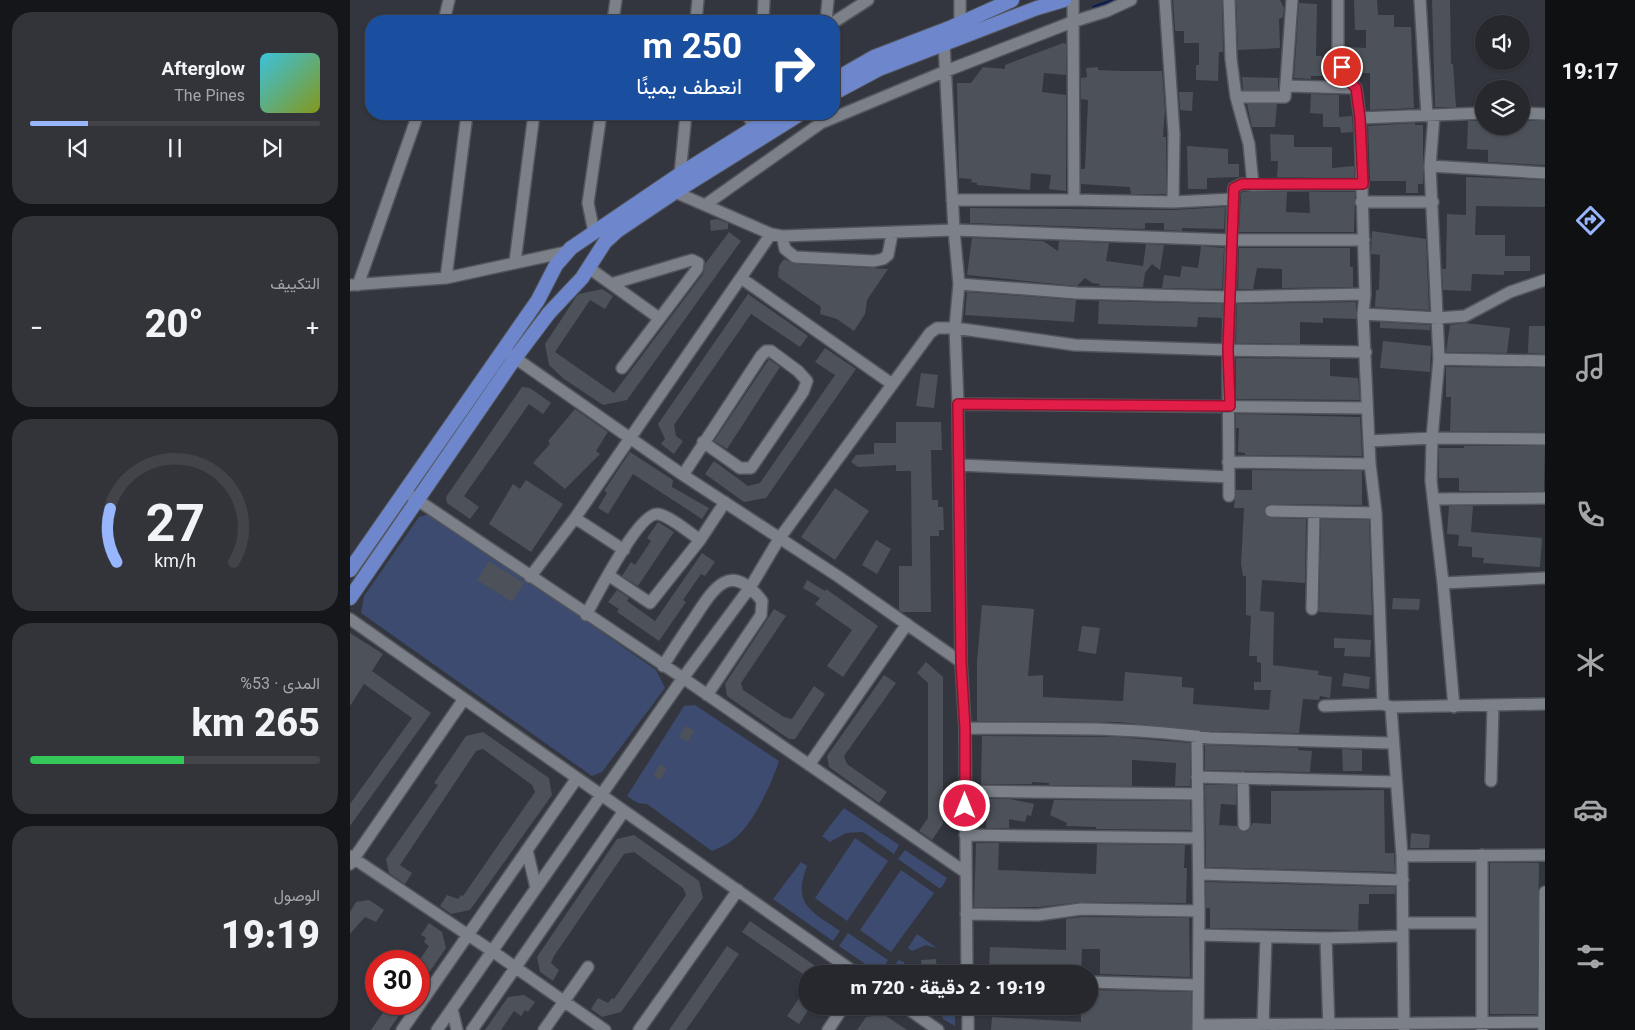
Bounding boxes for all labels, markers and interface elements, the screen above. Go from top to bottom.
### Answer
map controls [1475,15,1530,135]
button: sound [1475,15,1530,70]
text: 250 m [643,22,742,77]
icon: right [760,35,825,100]
pin [1321,46,1363,88]
icon: arrive [1328,53,1356,81]
text: Afterglow [161,56,245,85]
text: 19:17 [1561,56,1619,91]
text: انعطف يمينًا [636,71,742,106]
button: layers [1475,80,1530,135]
text: The Pines [174,85,245,110]
icon: previous [64,134,92,162]
icon: pause [161,134,189,162]
icon: next [258,134,286,162]
icon: directions [1573,203,1608,238]
text: التكييف [270,273,320,298]
text: 20° [145,298,203,357]
text: − [30,306,43,350]
text: + [305,306,320,350]
icon: music [1573,350,1608,385]
text: 27 [145,488,205,569]
icon: phone [1573,497,1608,532]
text: km/h [154,549,196,577]
icon: climate [1573,645,1608,680]
text: المدى · 53% [240,673,320,698]
text: 265 km [191,697,320,756]
position arrow [938,779,990,831]
icon: car [1573,792,1608,827]
text: الوصول [274,885,320,910]
text: 19:19 [221,909,320,968]
icon: filters [1573,939,1608,974]
speed limit sign: 30 [365,950,430,1015]
text: 19:19 · 2 دقيقة · 720 m [850,975,1046,1004]

